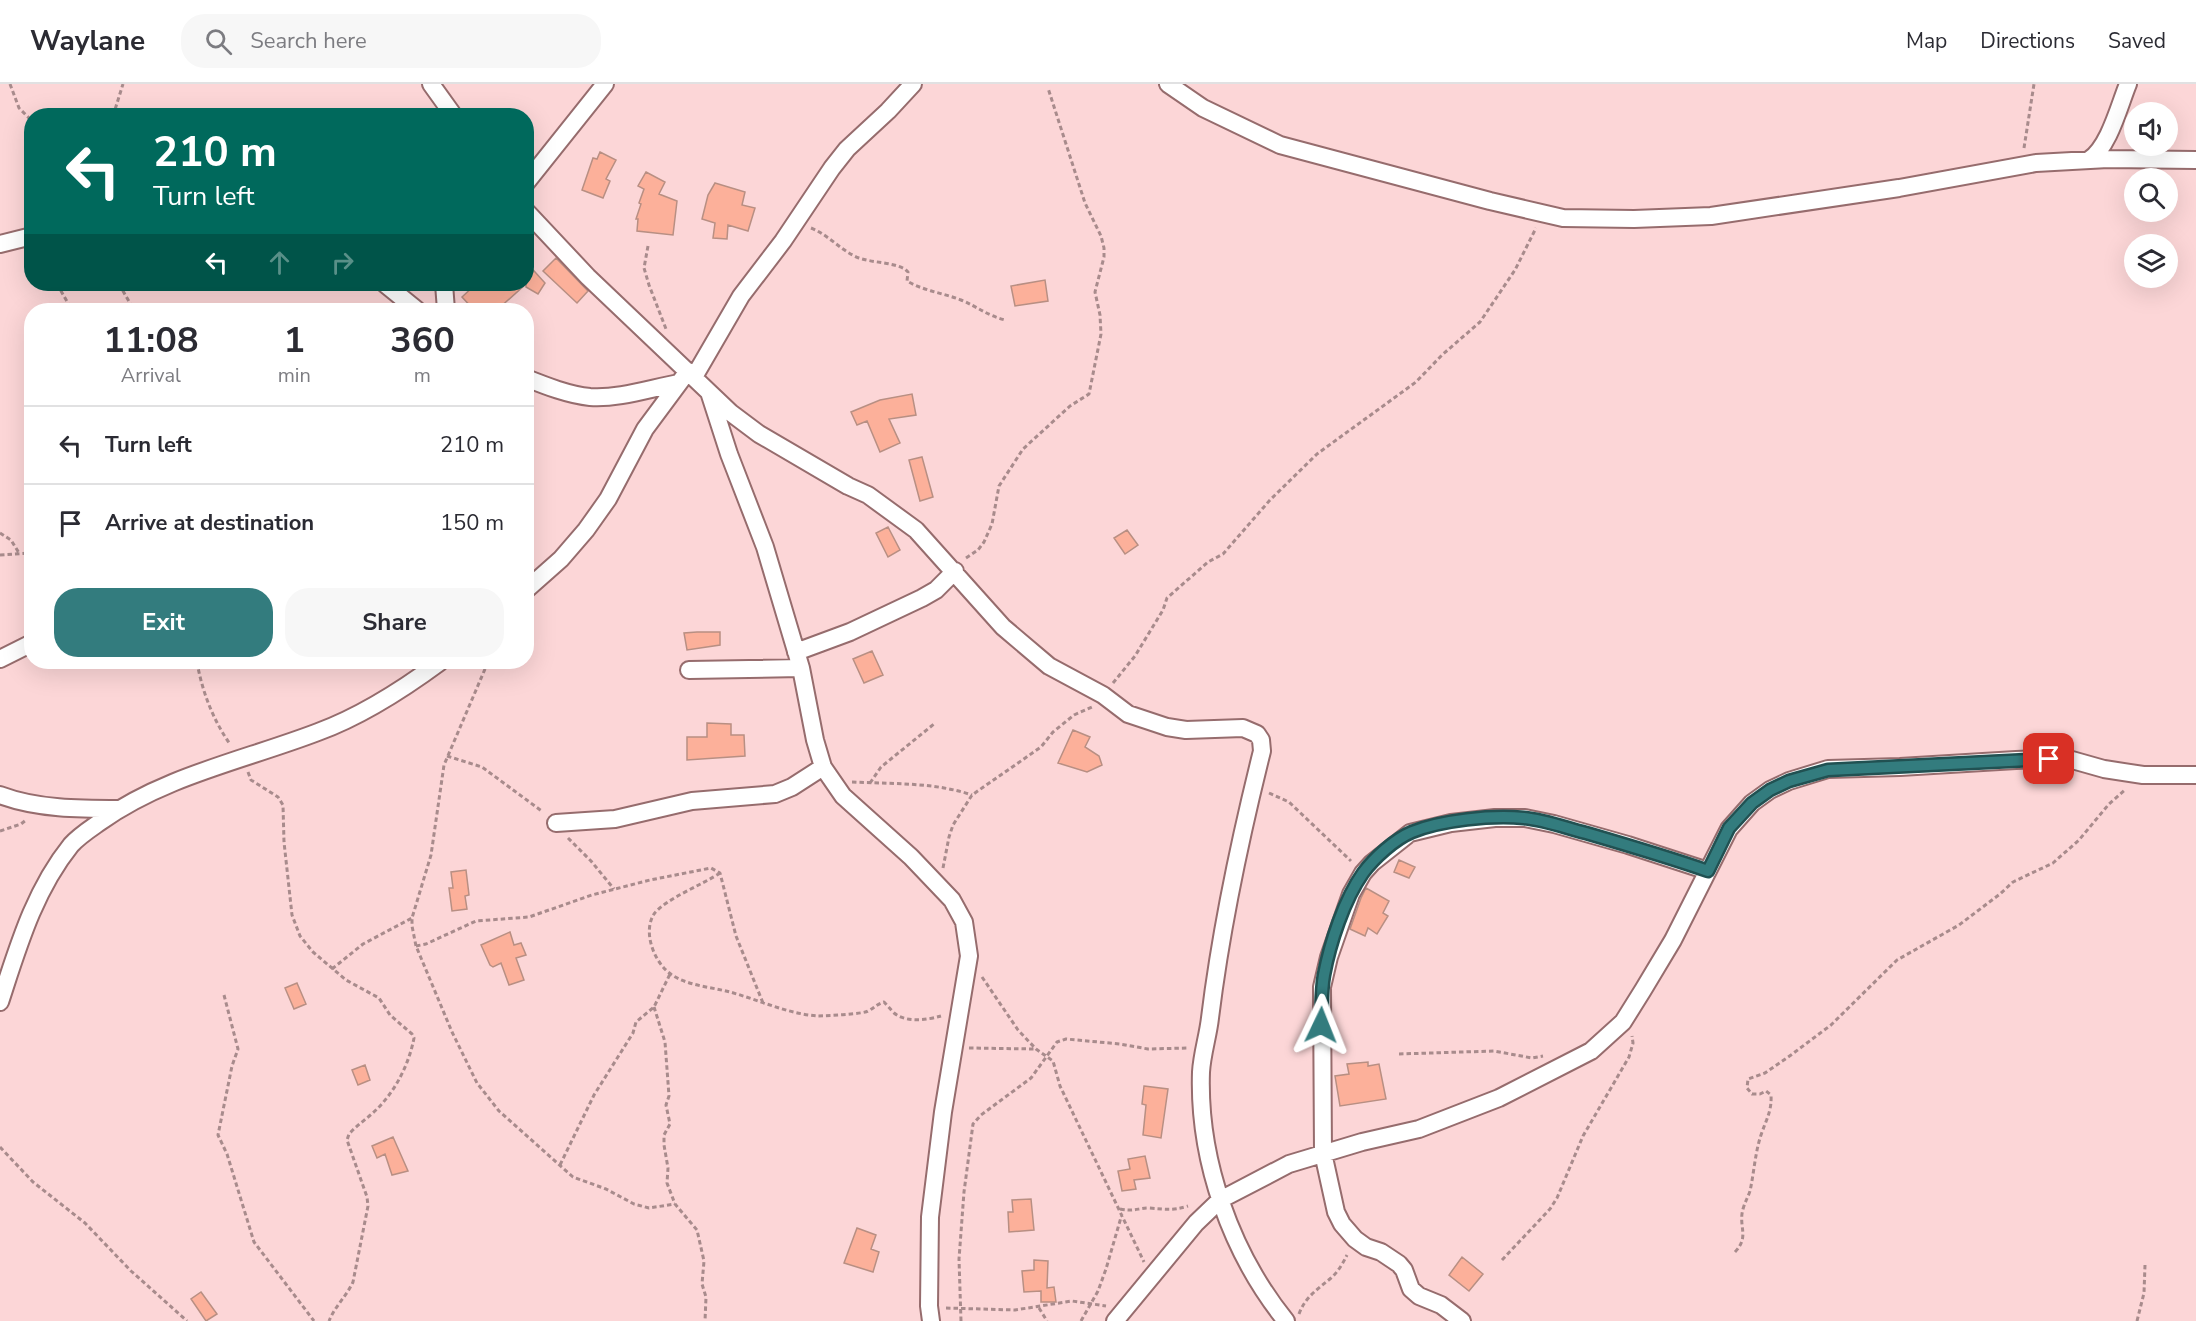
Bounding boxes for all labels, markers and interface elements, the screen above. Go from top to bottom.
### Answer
search box [181,14,601,68]
text: Waylane [30,22,145,60]
icon: search [202,25,235,58]
text: Search here [250,26,367,56]
text: Map [1906,27,1947,55]
text: Directions [1980,27,2075,55]
text: Saved [2108,27,2166,55]
map controls [2124,102,2178,288]
button: sound [2124,102,2178,156]
text: 210 m [153,124,277,181]
icon: left [54,132,132,210]
button: search [2124,168,2178,222]
text: Turn left [153,178,254,215]
button: layers [2124,234,2178,288]
icon: left [200,246,233,279]
icon: ahead [263,246,296,279]
icon: right [326,246,359,279]
text: 11:08 [103,316,199,365]
text: 1 [283,316,305,365]
text: 360 [390,316,455,365]
text: Arrival [121,362,181,389]
text: min [278,362,311,389]
text: m [414,362,431,389]
icon: left [54,429,87,462]
text: Turn left [105,430,192,460]
text: 210 m [440,430,504,460]
icon: arrive [54,507,87,540]
text: Arrive at destination [105,508,314,538]
text: 150 m [440,508,504,538]
button: Exit [54,588,273,657]
button: Share [285,588,504,657]
pin [2023,733,2074,784]
icon: arrive [2032,742,2065,775]
position arrow [1289,993,1353,1057]

